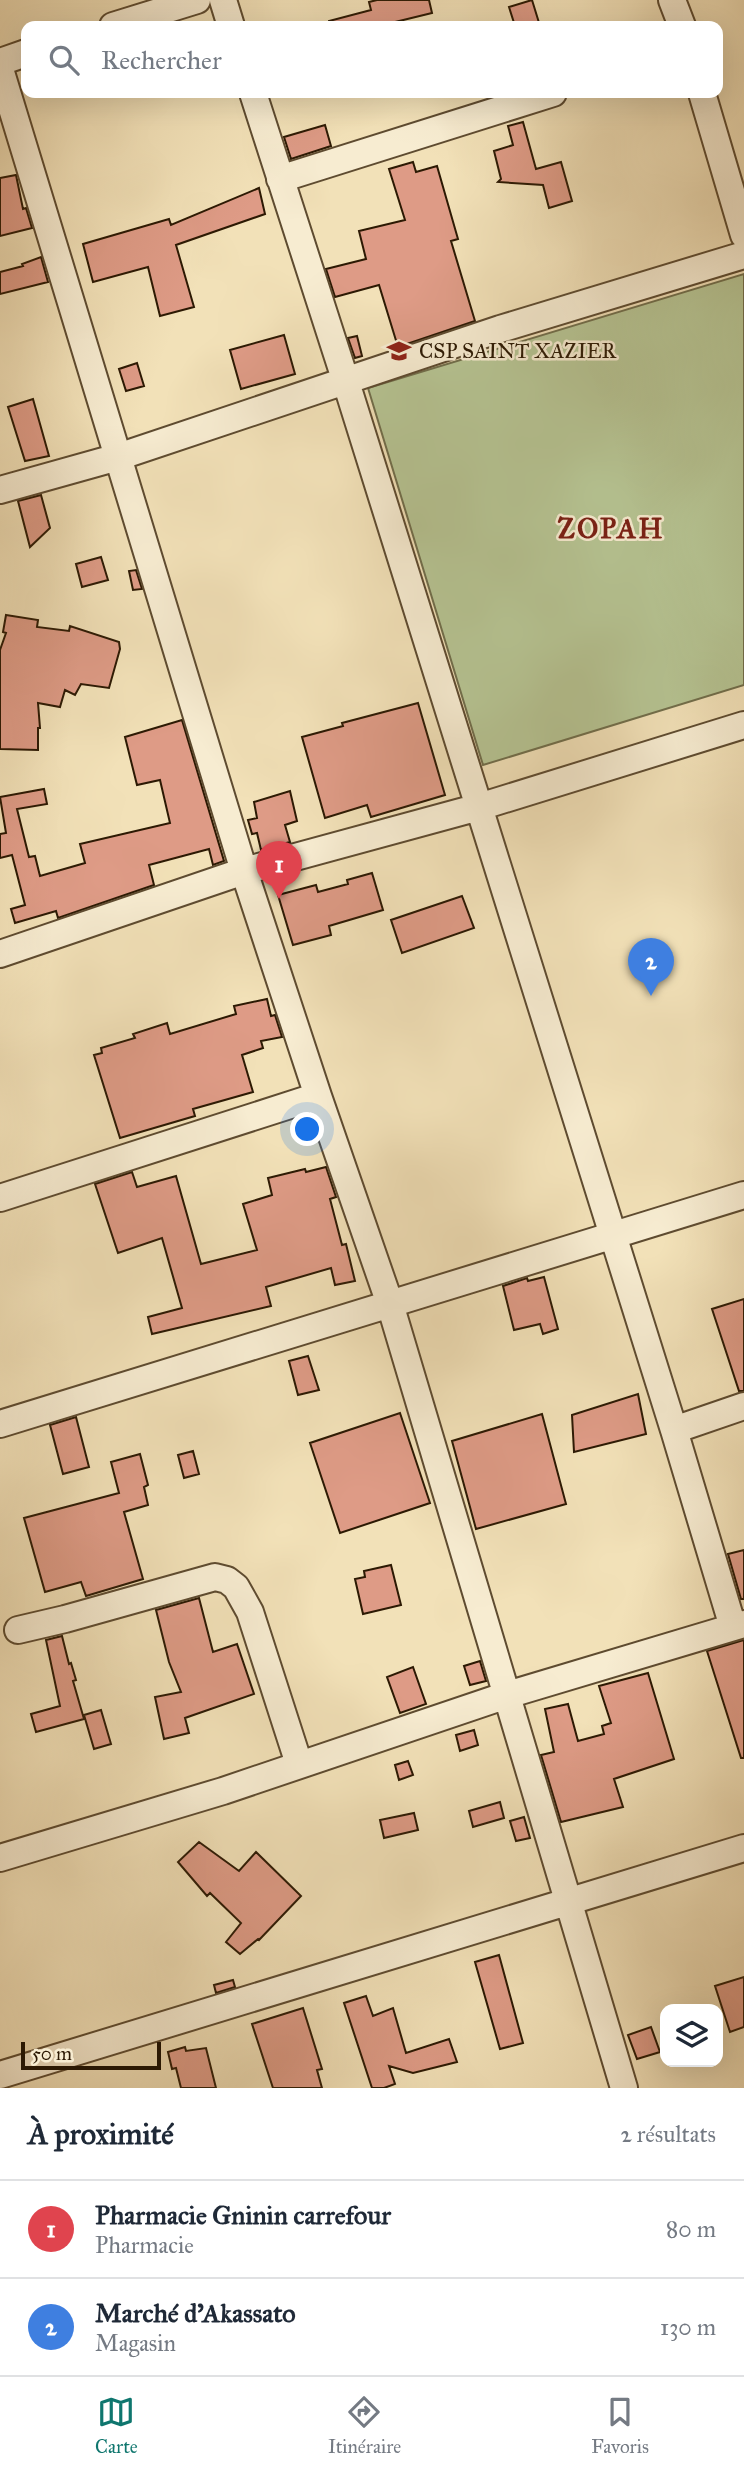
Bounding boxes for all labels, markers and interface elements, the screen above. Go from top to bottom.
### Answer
search box [21,21,723,98]
icon: search [45,41,83,79]
text: Rechercher [101,44,222,76]
school or university icon: CSP SAINT XAZIER [385,337,413,365]
place label: CSP SAINT XAZIER [419,338,617,364]
district label: ZOPAH [558,511,664,546]
pin: 1 [256,841,302,899]
pin: 2 [628,938,674,996]
your location [290,1112,324,1146]
map controls [660,2004,723,2067]
button: layers [660,2004,723,2067]
scale bar [21,2039,161,2071]
text: 50 m [32,2042,72,2065]
text: À proximité [28,2116,174,2152]
text: 2 résultats [620,2120,716,2148]
text: Pharmacie Gninin carrefour [95,2199,391,2231]
text: 1 [46,2215,56,2243]
text: 80 m [666,2215,716,2243]
text: Pharmacie [95,2231,194,2259]
text: Marché d'Akassato [95,2297,296,2329]
text: 2 [45,2313,57,2341]
text: 130 m [660,2313,716,2341]
text: Magasin [95,2329,176,2357]
tab: Carte [95,2393,138,2458]
tab: Itinéraire [328,2393,401,2458]
tab: Favoris [591,2393,649,2458]

